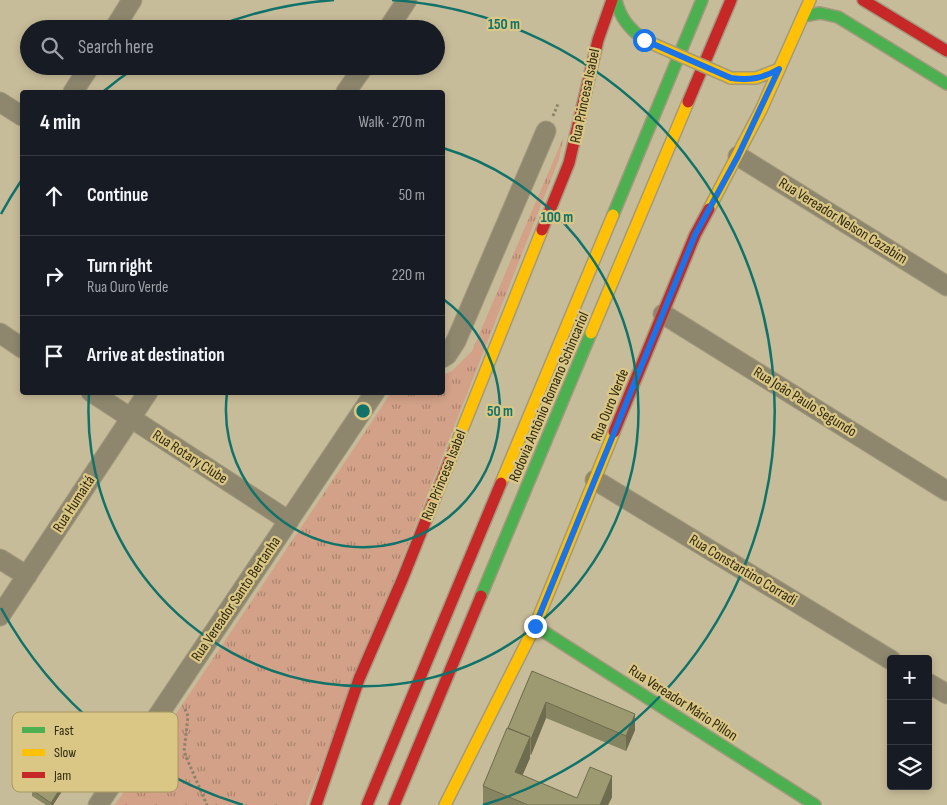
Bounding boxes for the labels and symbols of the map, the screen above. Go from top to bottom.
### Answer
text: 150 m [488,15,520,34]
route start [633,29,656,52]
street label: Rua Princesa Isabel [566,47,604,145]
street label: Rua Vereador Nelson Cazabim [775,174,911,268]
text: 100 m [541,208,573,227]
street label: Rodovia Antônio Romano Schincariol [505,309,593,485]
street label: Rua João Paulo Segundo [750,363,860,441]
street label: Rua Ouro Verde [587,366,633,444]
centre of rings [354,402,372,420]
text: 50 m [487,402,513,421]
street label: Rua Rotary Clube [149,426,231,488]
street label: Rua Princesa Isabel [417,427,471,523]
street label: Rua Humaitá [49,472,99,536]
street label: Rua Constantino Corradi [686,530,800,610]
street label: Rua Vereador Santo Bertanha [187,533,285,665]
route end [524,615,547,638]
street label: Rua Vereador Mário Pillon [625,661,741,745]
legend [12,712,178,792]
text: Fast [54,722,74,739]
text: Slow [54,744,76,761]
text: Jam [53,767,71,784]

